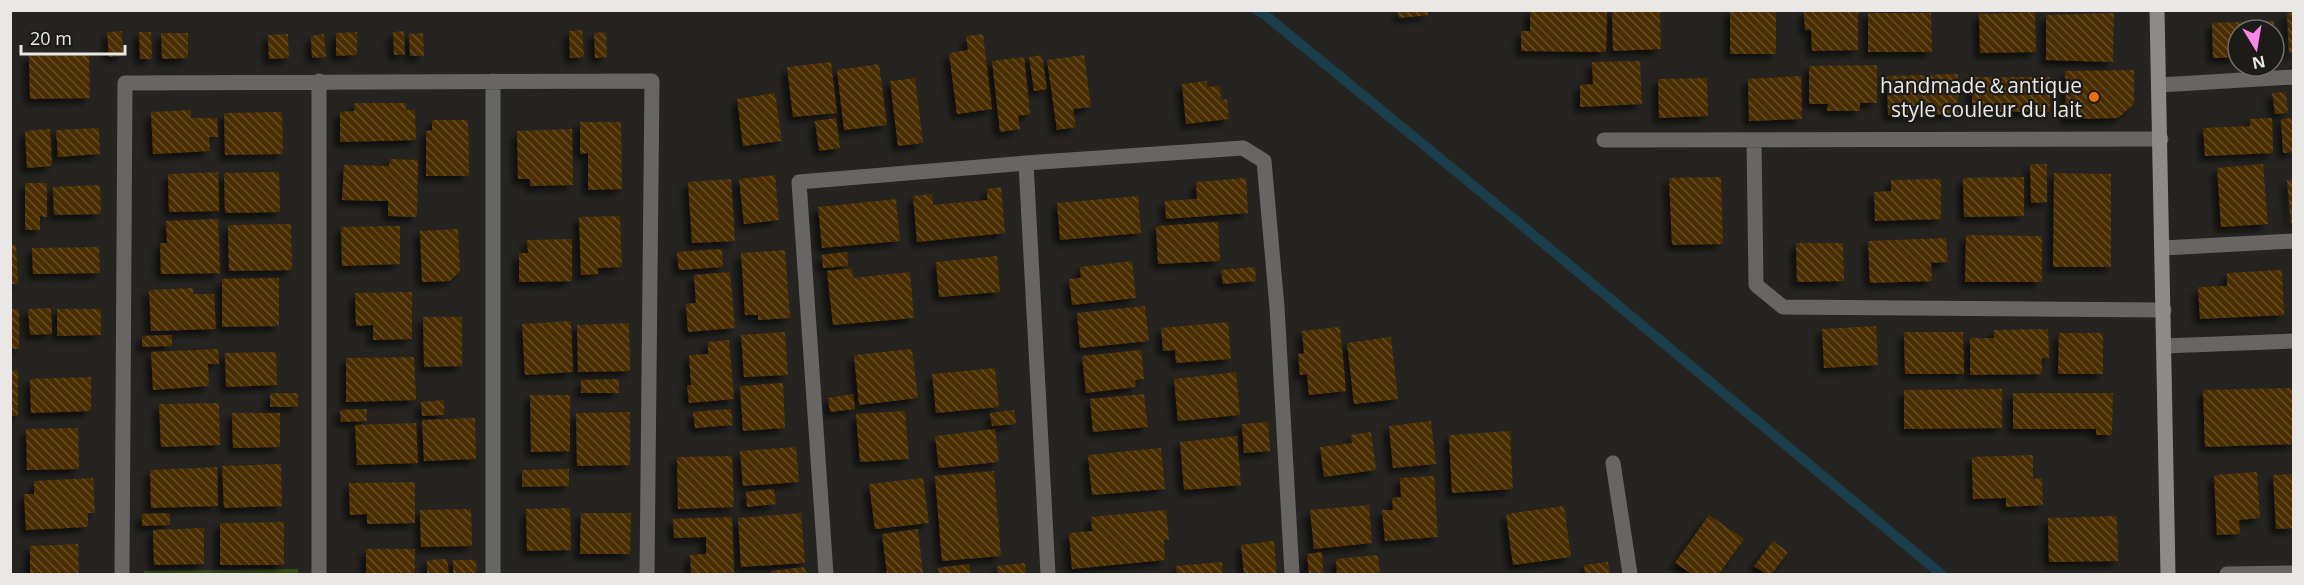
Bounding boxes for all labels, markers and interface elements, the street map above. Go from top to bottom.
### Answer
scale bar [21,18,124,56]
north arrow [2226,18,2286,78]
text: 20 m [30,26,72,50]
text: N [2250,51,2267,75]
place label: handmade＆antique style couleur du lait [1880,71,2082,123]
marker: handmade＆antique style couleur du lait [2087,90,2101,104]

